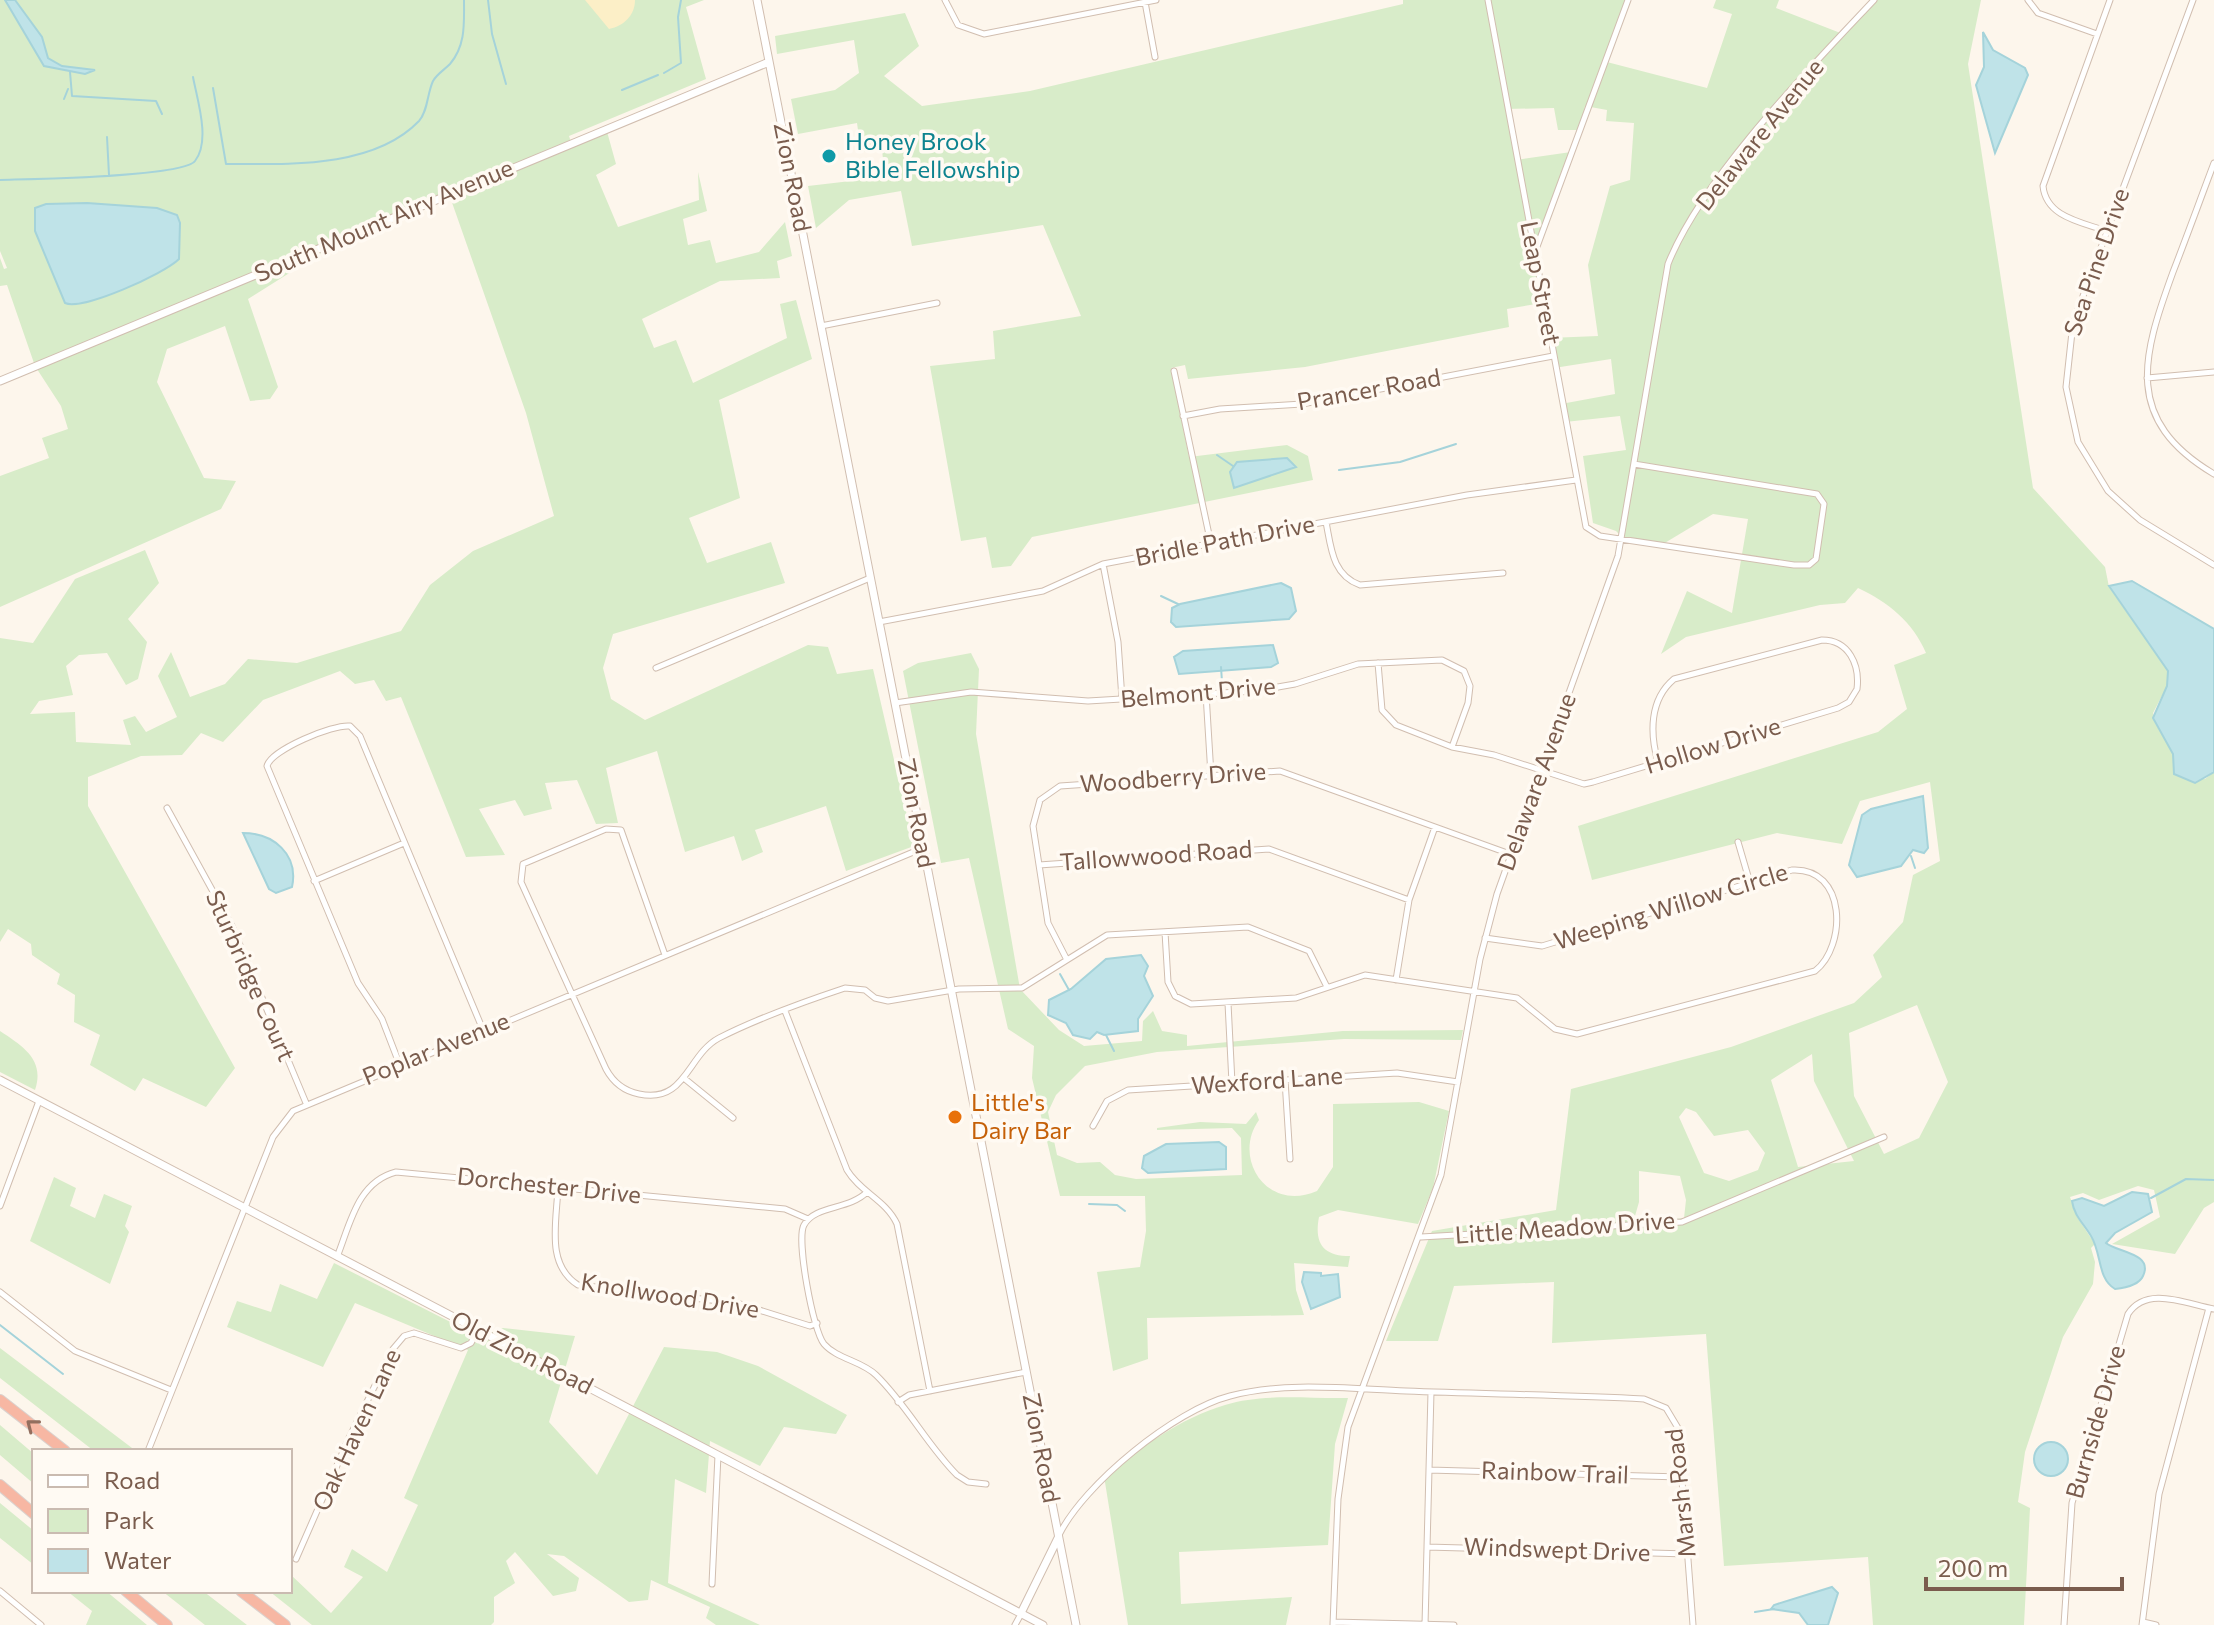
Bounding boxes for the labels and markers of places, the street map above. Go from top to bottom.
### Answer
place label: Honey Brook Bible Fellowship [845,126,1020,183]
marker: Honey Brook Bible Fellowship [820,147,838,165]
place label: Little's Dairy Bar [971,1087,1072,1144]
marker: Little's Dairy Bar [946,1108,964,1126]

